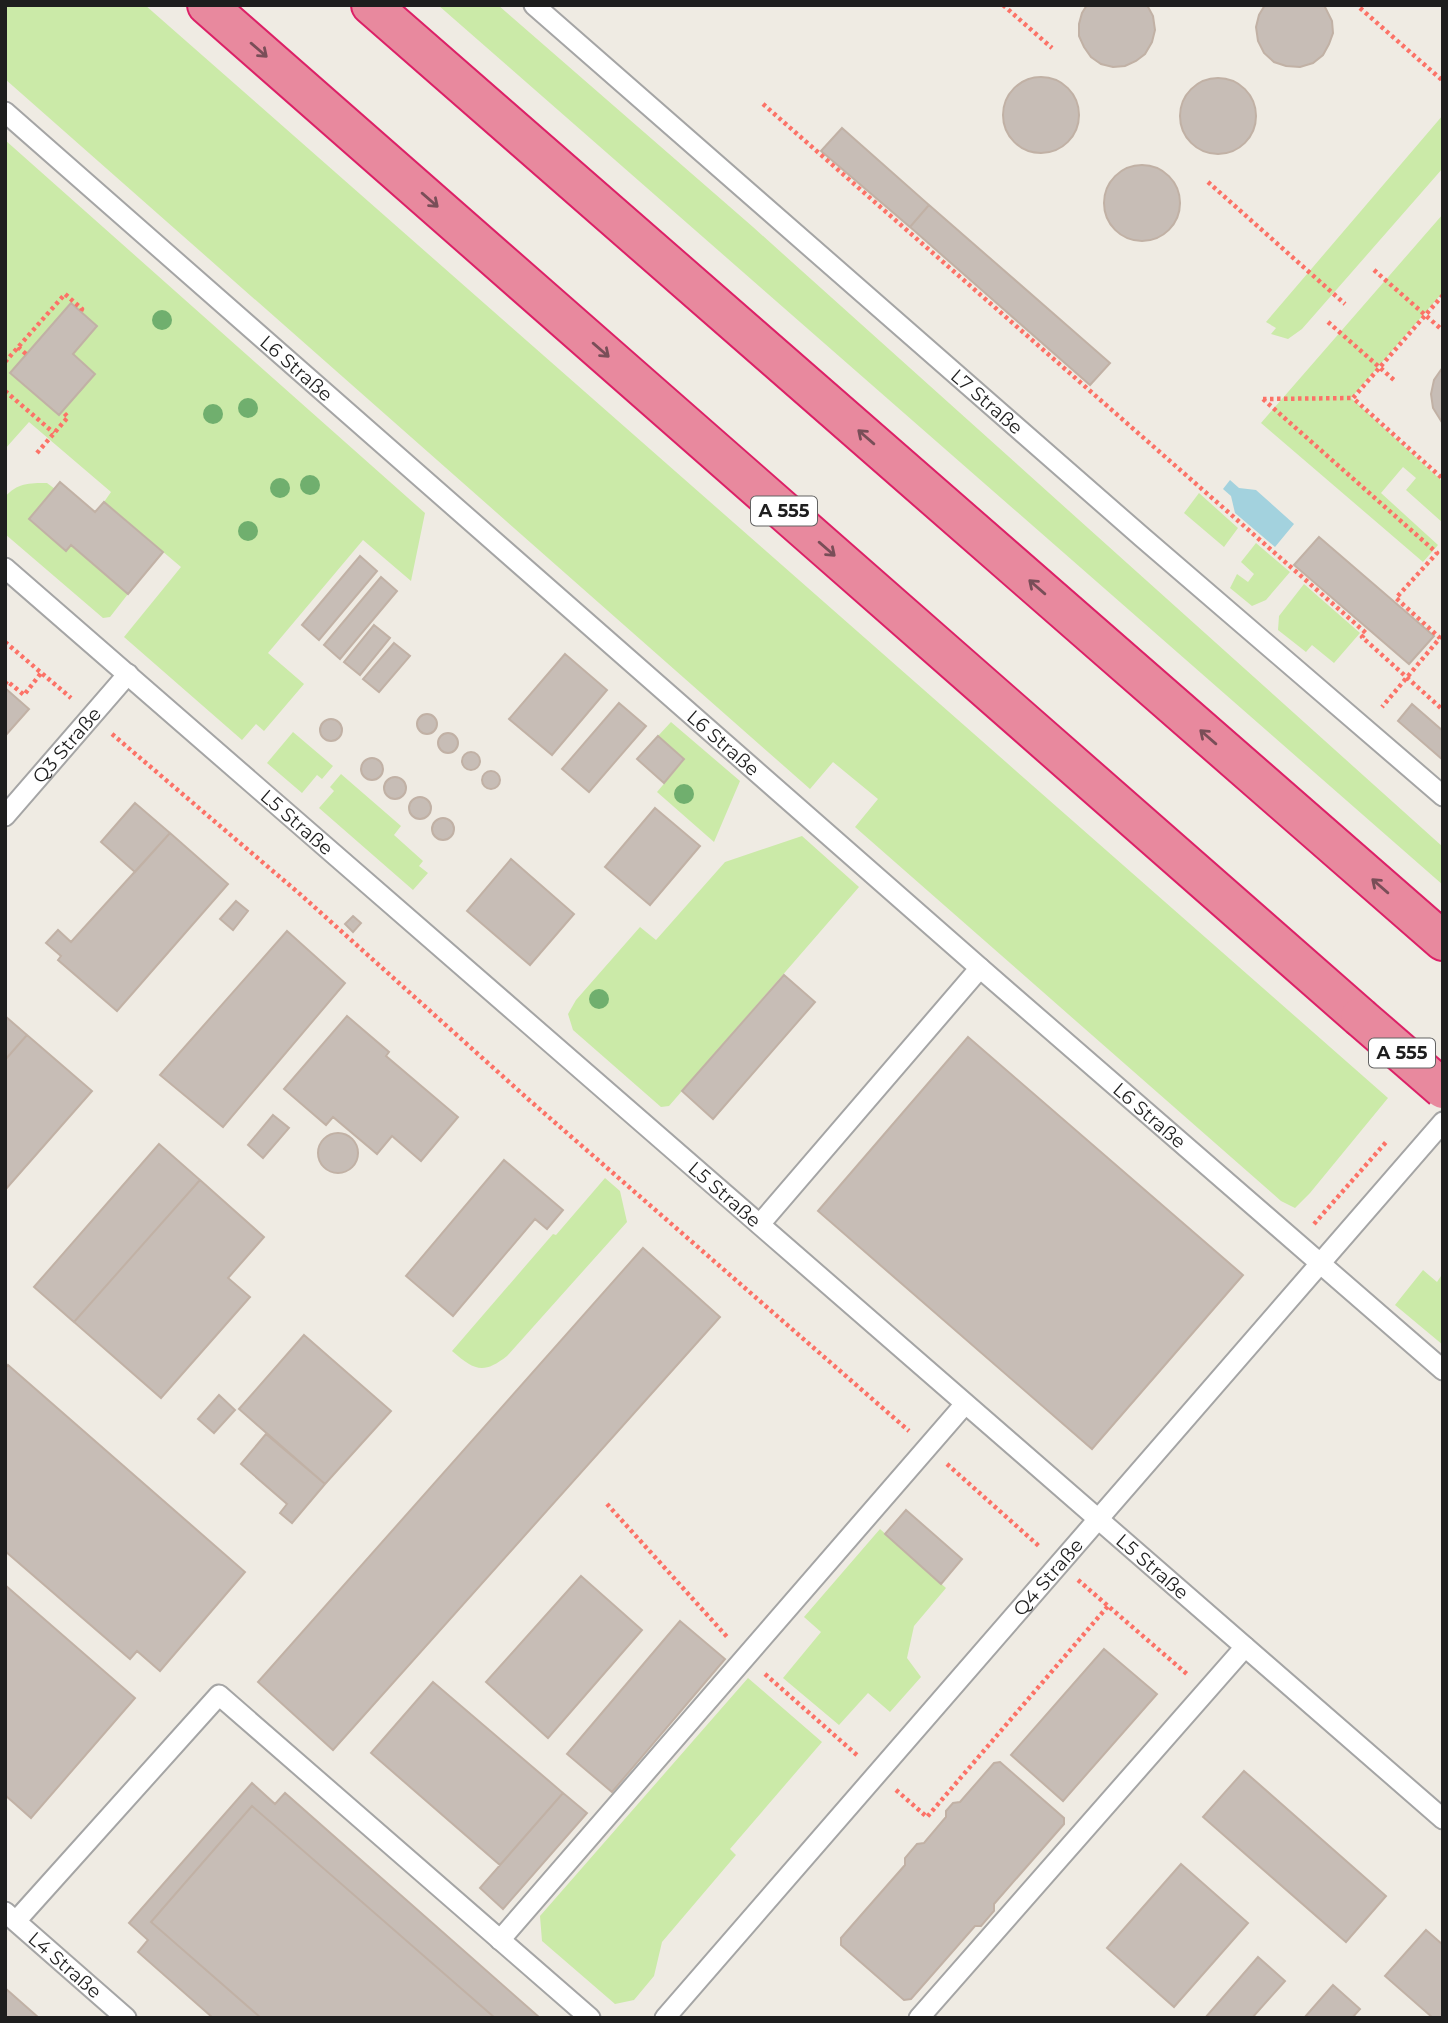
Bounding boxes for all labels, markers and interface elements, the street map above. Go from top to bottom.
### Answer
one-way arrow [249,42,267,58]
one-way arrow [420,192,438,208]
street label: L6 Straße [255,330,337,406]
one-way arrow [591,342,609,358]
street label: L7 Straße [946,364,1027,439]
one-way arrow [857,429,875,445]
road number: A 555 [751,496,817,526]
one-way arrow [818,541,836,557]
one-way arrow [1028,579,1046,595]
street label: Q3 Straße [28,703,106,788]
street label: L6 Straße [682,705,764,781]
one-way arrow [1200,729,1218,745]
street label: L5 Straße [256,785,338,860]
one-way arrow [1371,878,1389,894]
road number: A 555 [1369,1038,1435,1068]
street label: L6 Straße [1108,1078,1190,1153]
street label: L5 Straße [683,1157,765,1232]
street label: L5 Straße [1111,1529,1193,1604]
street label: Q4 Straße [1008,1534,1088,1621]
street label: L4 Straße [24,1927,106,2003]

